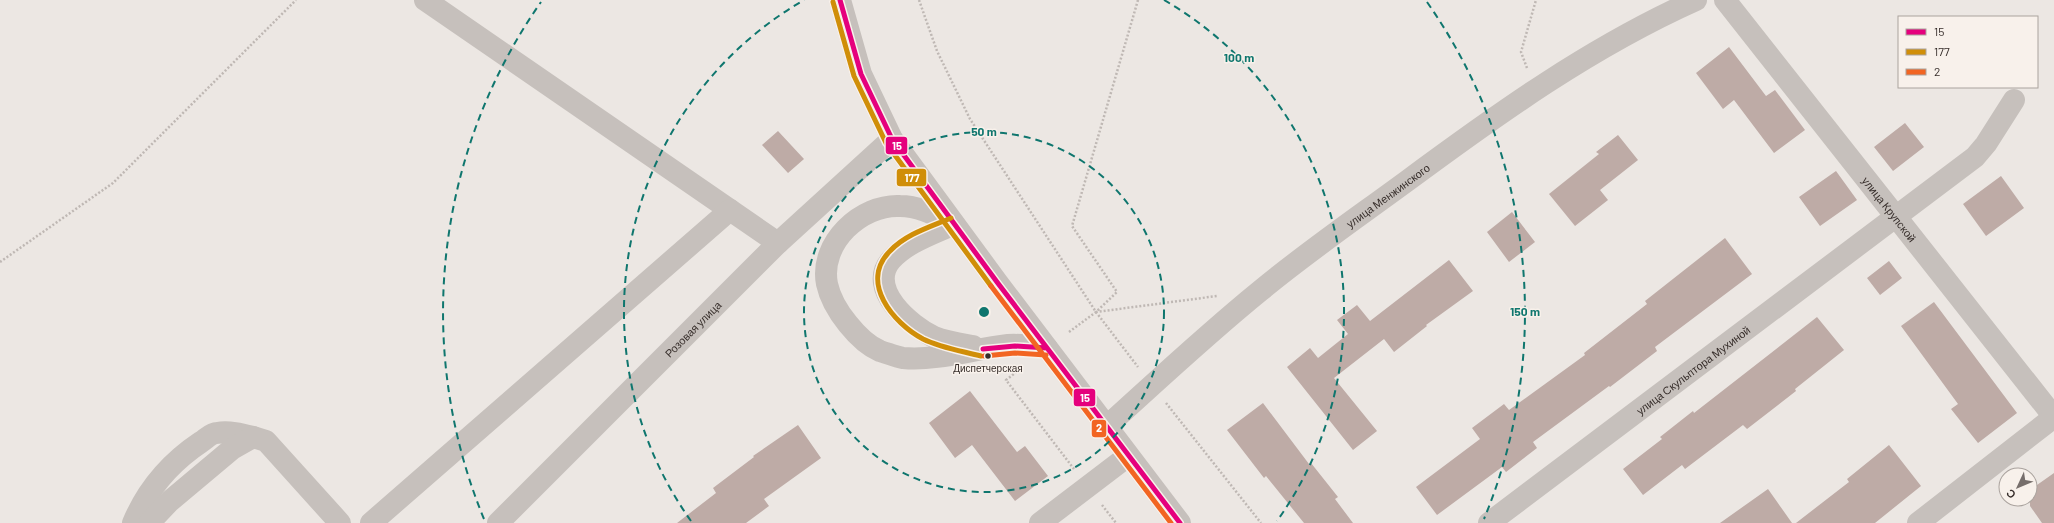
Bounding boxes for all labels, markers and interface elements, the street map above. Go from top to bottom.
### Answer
legend [1898,16,2038,88]
text: 15 [1934,24,1944,38]
text: 177 [1934,44,1950,58]
text: 100 m [1224,50,1254,64]
text: 2 [1934,64,1940,78]
text: 50 m [971,124,997,138]
line badge: 15 [885,136,908,155]
text: 15 [892,139,902,152]
street label: улица Менжинского [1343,160,1432,230]
line badge: 177 [896,168,927,187]
text: 177 [905,171,920,184]
street label: улица Крупской [1860,174,1919,244]
street label: Розовая улица [662,297,724,359]
text: 150 m [1510,304,1540,318]
centre of rings [977,305,991,319]
street label: улица Скульптора Мухиной [1633,323,1752,417]
marker: Диспетчерская [983,351,993,361]
place label: Диспетчерская [953,362,1023,374]
line badge: 15 [1073,388,1096,407]
text: 15 [1080,391,1090,404]
line badge: 2 [1091,419,1107,438]
text: 2 [1096,421,1102,434]
north arrow [1998,467,2038,507]
text: С [2003,487,2018,502]

